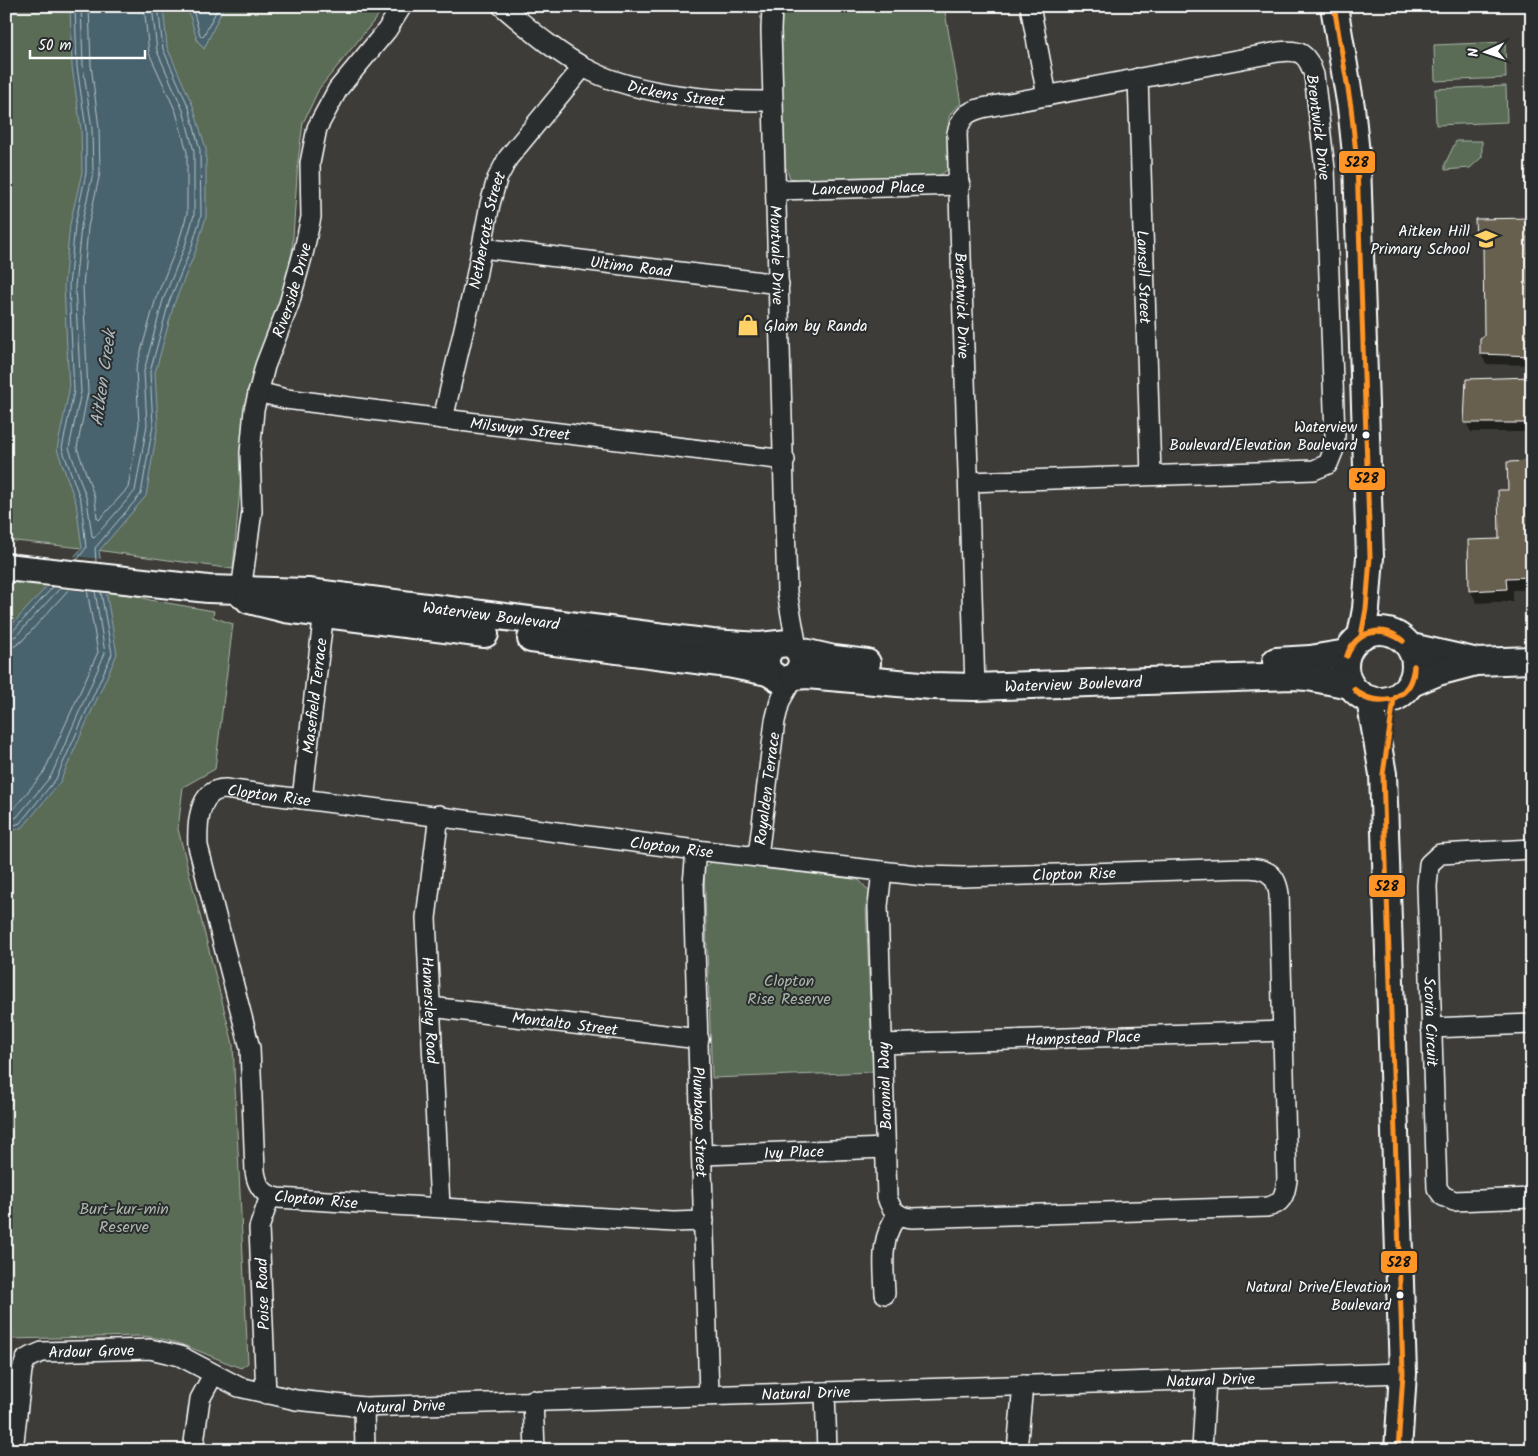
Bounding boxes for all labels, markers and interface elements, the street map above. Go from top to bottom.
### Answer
scale bar [30,28,145,60]
north arrow [1460,28,1510,78]
text: 50 m [38,34,72,58]
text: N [1463,47,1485,58]
street label: Brentwick Drive [1299,73,1336,182]
street label: Dickens Street [624,74,726,114]
line badge: 528 [1338,150,1376,174]
text: 528 [1344,152,1369,174]
street label: Nethercote Street [463,166,513,292]
street label: Lancewood Place [811,175,925,203]
street label: Montvale Drive [762,205,790,305]
place label: Aitken Hill Primary School [1370,219,1470,262]
school or university icon: Aitken Hill Primary School [1473,226,1499,252]
street label: Lansell Street [1129,230,1157,325]
street label: Riverside Drive [266,241,319,342]
street label: Ultimo Road [589,250,674,285]
street label: Brentwick Drive [947,252,975,359]
shop icon: Glam by Randa [735,312,761,338]
place label: Glam by Randa [764,314,868,339]
water label: Aitken Creek [83,326,126,428]
street label: Milswyn Street [468,411,573,448]
place label: Waterview Boulevard/Elevation Boulevard [1169,416,1358,458]
marker: Waterview Boulevard/Elevation Boulevard [1361,430,1371,440]
line badge: 528 [1348,467,1386,491]
text: 528 [1354,468,1379,490]
street label: Waterview Boulevard [421,596,562,638]
street label: Masefield Terrace [296,637,335,755]
street label: Waterview Boulevard [1004,670,1144,700]
street label: Royalden Terrace [748,731,788,847]
street label: Clopton Rise [226,778,312,814]
street label: Clopton Rise [628,831,715,866]
street label: Clopton Rise [1032,861,1116,889]
line badge: 528 [1368,874,1406,898]
text: 528 [1374,876,1399,898]
street label: Hamersley Road [414,956,444,1065]
park label: Clopton Rise Reserve [747,969,831,1012]
street label: Scoria Circuit [1416,977,1444,1068]
street label: Montalto Street [510,1006,620,1043]
street label: Hampstead Place [1025,1025,1141,1053]
street label: Baronial Way [871,1041,900,1130]
street label: Plumbago Street [685,1066,713,1178]
street label: Ivy Place [763,1139,825,1167]
street label: Clopton Rise [273,1184,359,1217]
park label: Burt-kur-min Reserve [79,1197,169,1240]
line badge: 528 [1380,1250,1418,1274]
text: 528 [1386,1252,1411,1274]
street label: Poise Road [250,1256,277,1330]
place label: Natural Drive/Elevation Boulevard [1246,1276,1392,1318]
marker: Natural Drive/Elevation Boulevard [1395,1290,1405,1300]
street label: Ardour Grove [48,1338,135,1366]
street label: Natural Drive [1166,1367,1255,1395]
street label: Natural Drive [761,1380,851,1408]
street label: Natural Drive [355,1393,446,1421]

